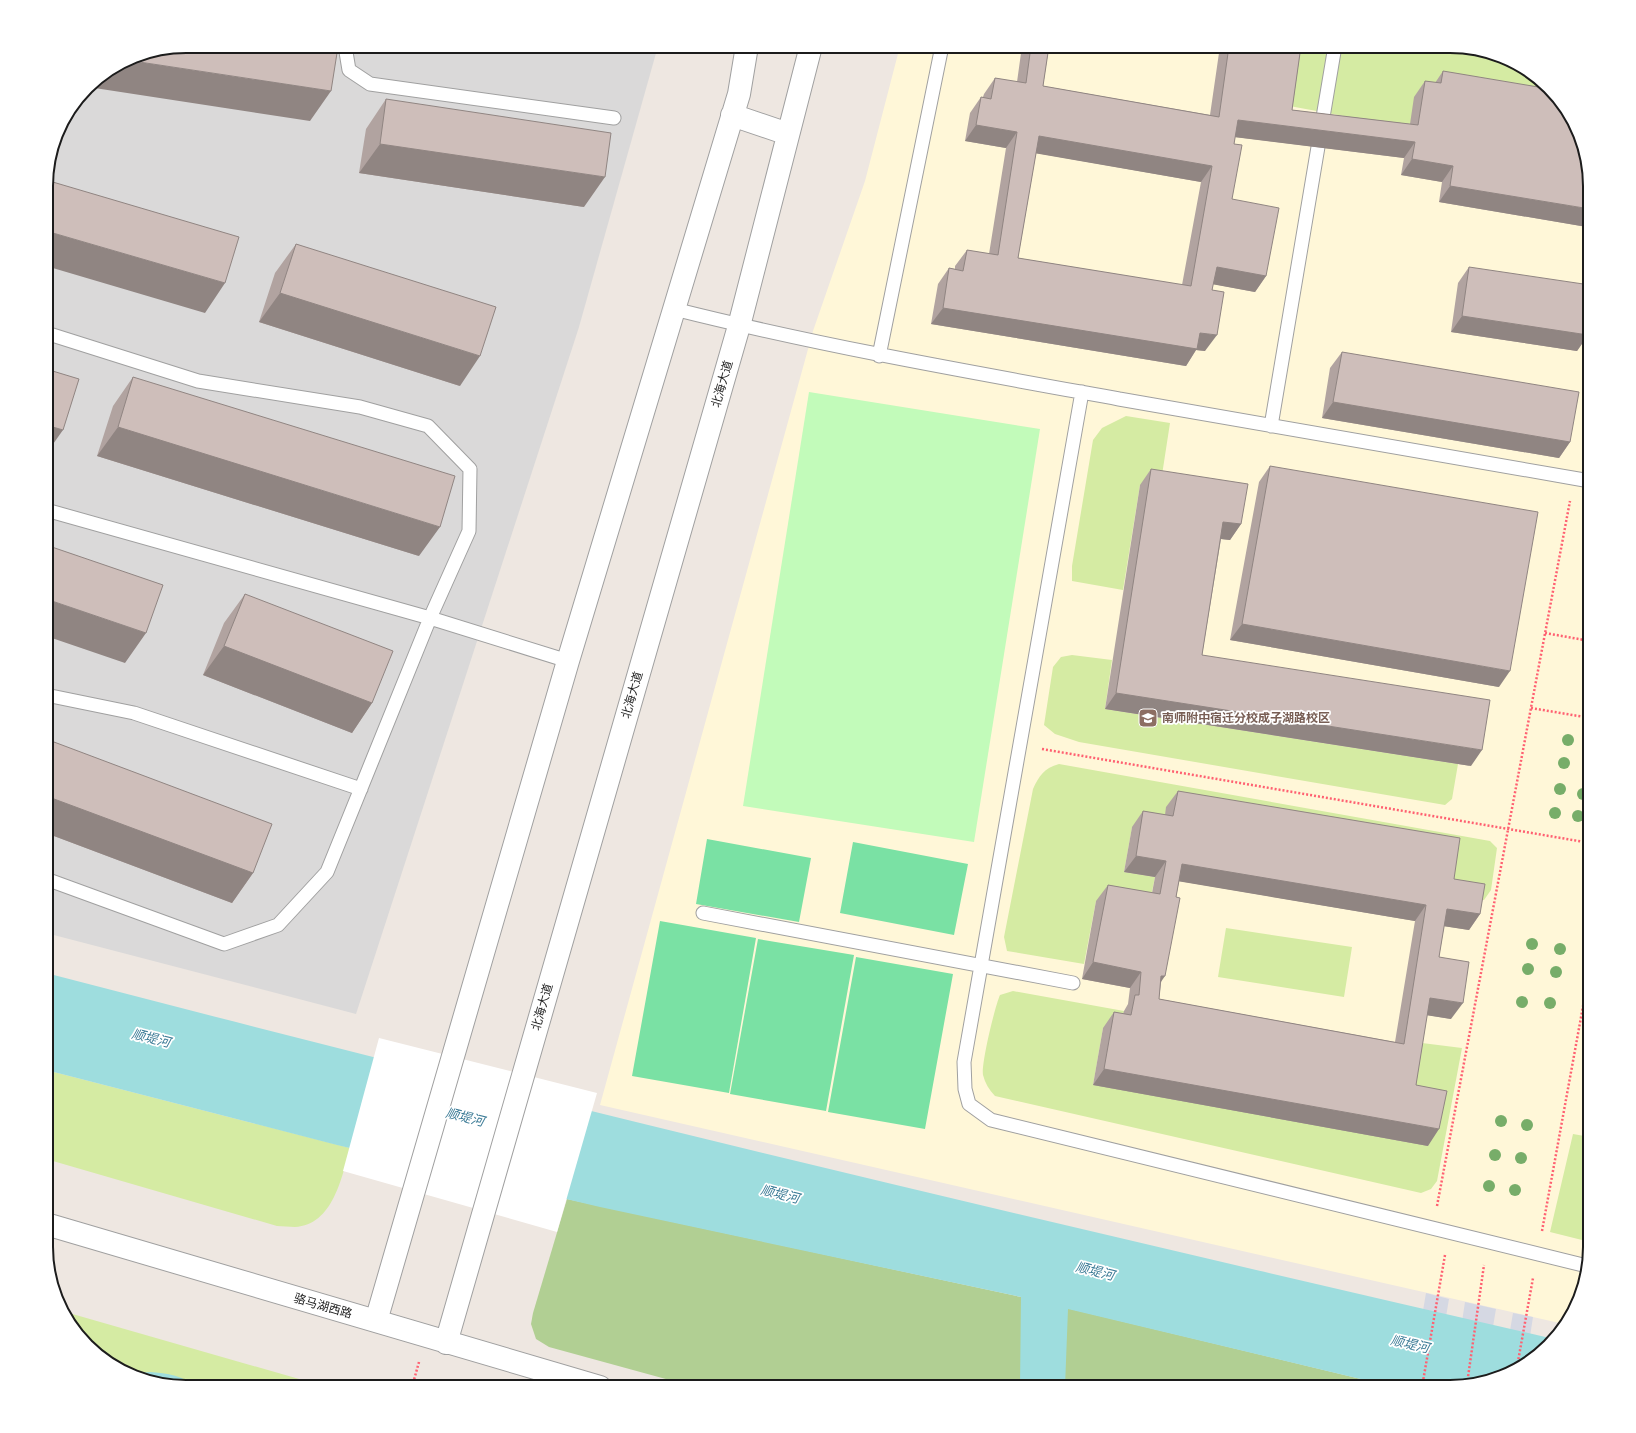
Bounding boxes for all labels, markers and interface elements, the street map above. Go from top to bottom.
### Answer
street label: 北海大道 [709,359,735,409]
street label: 北海大道 [619,670,645,720]
school or university icon: 南师附中宿迁分校成子湖路校区 [1137,707,1159,729]
place label: 南师附中宿迁分校成子湖路校区 [1162,711,1330,725]
street label: 北海大道 [529,982,555,1032]
water label: 顺堤河 [130,1026,175,1051]
water label: 顺堤河 [444,1105,489,1130]
water label: 顺堤河 [759,1182,804,1207]
water label: 顺堤河 [1074,1259,1119,1284]
street label: 骆马湖西路 [292,1291,354,1321]
water label: 顺堤河 [1389,1332,1434,1356]

